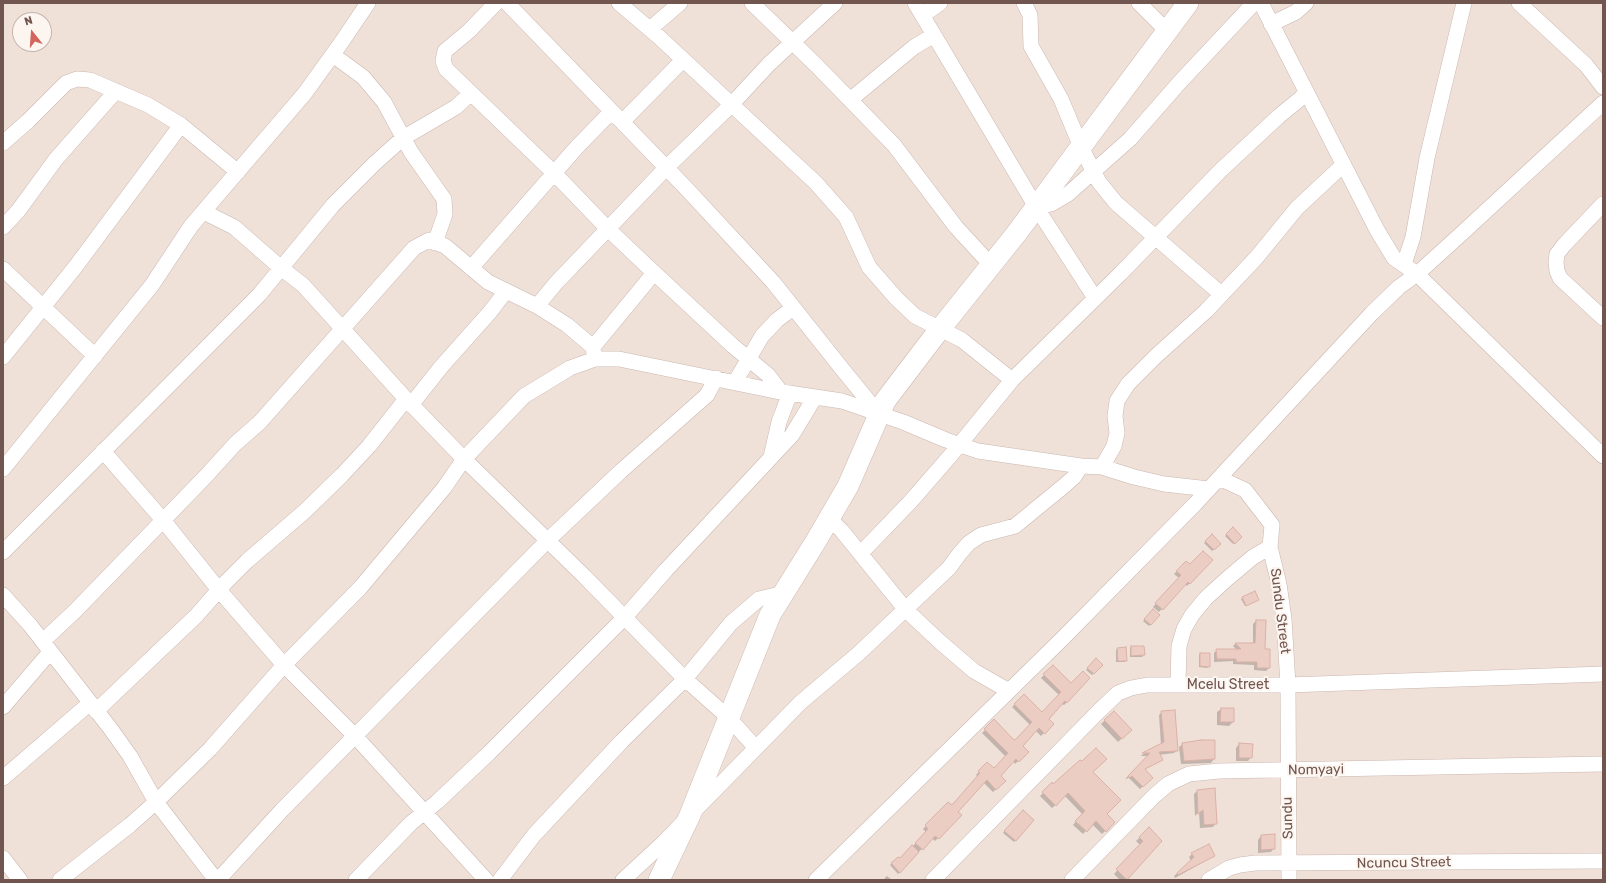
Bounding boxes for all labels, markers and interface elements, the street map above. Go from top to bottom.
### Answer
north arrow [12,12,52,52]
text: N [23,14,34,28]
street label: Sundu Street [1266,567,1294,655]
street label: Mcelu Street [1187,677,1269,693]
street label: Nomyayi [1288,761,1344,779]
street label: Sundu [1279,797,1297,839]
street label: Ncuncu Street [1357,854,1451,872]

